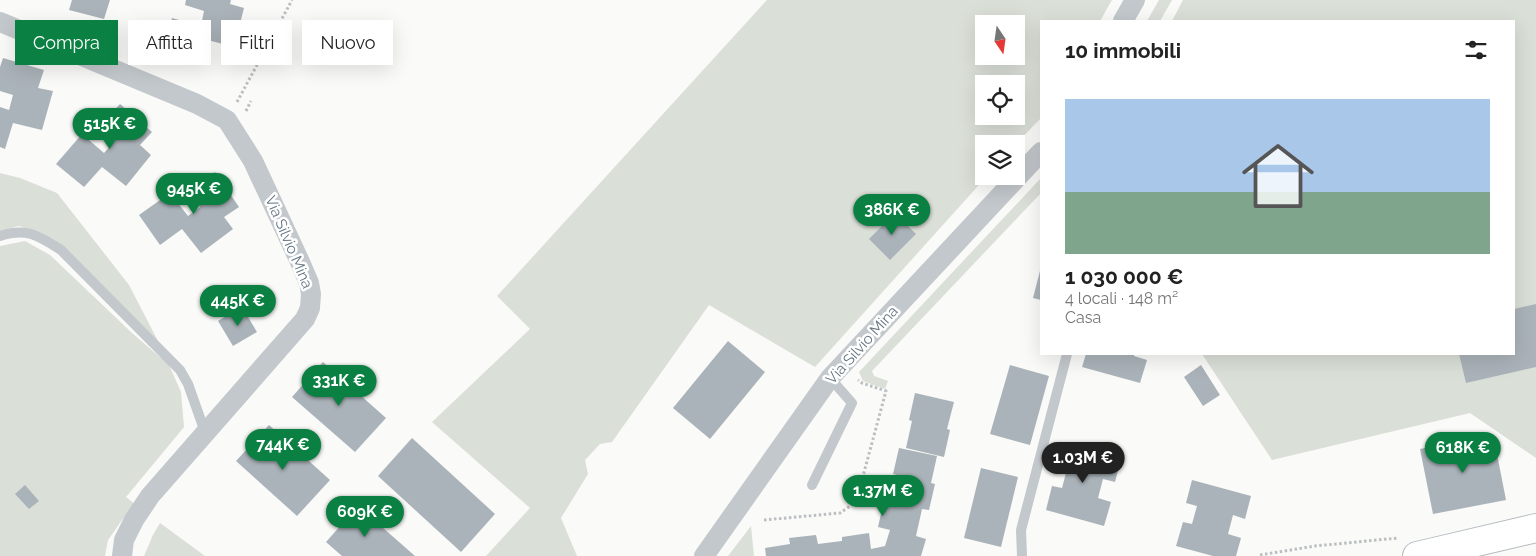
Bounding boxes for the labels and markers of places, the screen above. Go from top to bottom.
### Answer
pin: 515K € [69,108,151,150]
pin: 945K € [153,172,235,215]
pin: 386K € [851,194,933,236]
pin: 445K € [197,284,279,327]
pin: 331K € [298,364,380,407]
pin: 744K € [242,428,324,471]
pin: 618K € [1422,432,1504,474]
pin: 1.03M € [1037,442,1129,484]
pin: 1.37M € [837,474,929,517]
pin: 609K € [324,496,406,538]

